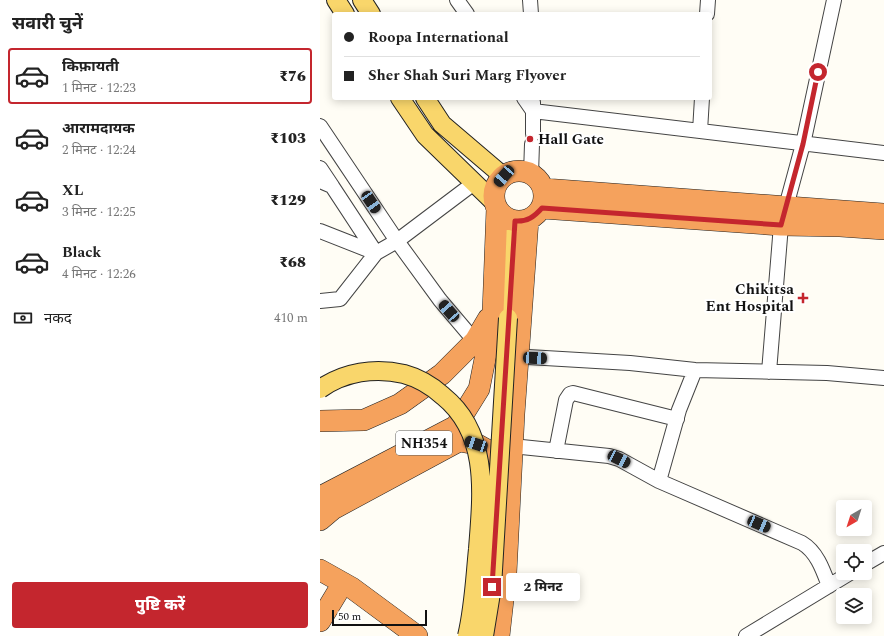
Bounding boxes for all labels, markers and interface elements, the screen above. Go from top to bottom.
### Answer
text: सवारी चुनें [12,10,83,37]
text: Roopa International [368,26,509,49]
text: किफ़ायती [62,55,119,78]
icon: car [14,58,50,94]
route start [809,63,827,81]
text: Sher Shah Suri Marg Flyover [368,64,566,87]
text: ₹76 [279,65,306,88]
text: 1 मिनट · 12:23 [62,78,136,98]
text: आरामदायक [62,117,135,140]
icon: car [14,120,50,156]
text: ₹103 [270,127,306,150]
place label: Hall Gate [538,128,604,151]
marker: Hall Gate [525,134,535,144]
text: 2 मिनट · 12:24 [62,140,136,160]
car [492,163,516,189]
text: XL [62,179,83,202]
icon: car [14,182,50,218]
text: ₹129 [270,189,306,212]
car [359,189,383,215]
text: 3 मिनट · 12:25 [62,202,136,222]
text: Black [62,241,101,264]
icon: car [14,244,50,280]
text: ₹68 [279,251,306,274]
text: 4 मिनट · 12:26 [62,264,136,284]
place label: Chikitsa Ent Hospital [705,278,794,318]
marker: Chikitsa Ent Hospital [797,292,809,304]
car [437,298,461,324]
icon: cash [12,307,34,329]
text: नकद [44,307,72,330]
text: 410 m [274,308,308,328]
car [523,351,547,365]
road number: NH354 [396,431,452,455]
car [463,435,489,453]
car [606,448,632,470]
north arrow [836,500,872,536]
map controls [836,500,872,624]
car [746,514,772,534]
button: locate [836,544,872,580]
callout: 2 मिनट [506,573,580,601]
text: 2 मिनट [523,577,563,597]
route end [483,578,501,596]
button: पुष्टि करें [12,582,308,628]
button: layers [836,588,872,624]
scale bar [332,608,427,627]
text: 50 m [338,608,361,625]

